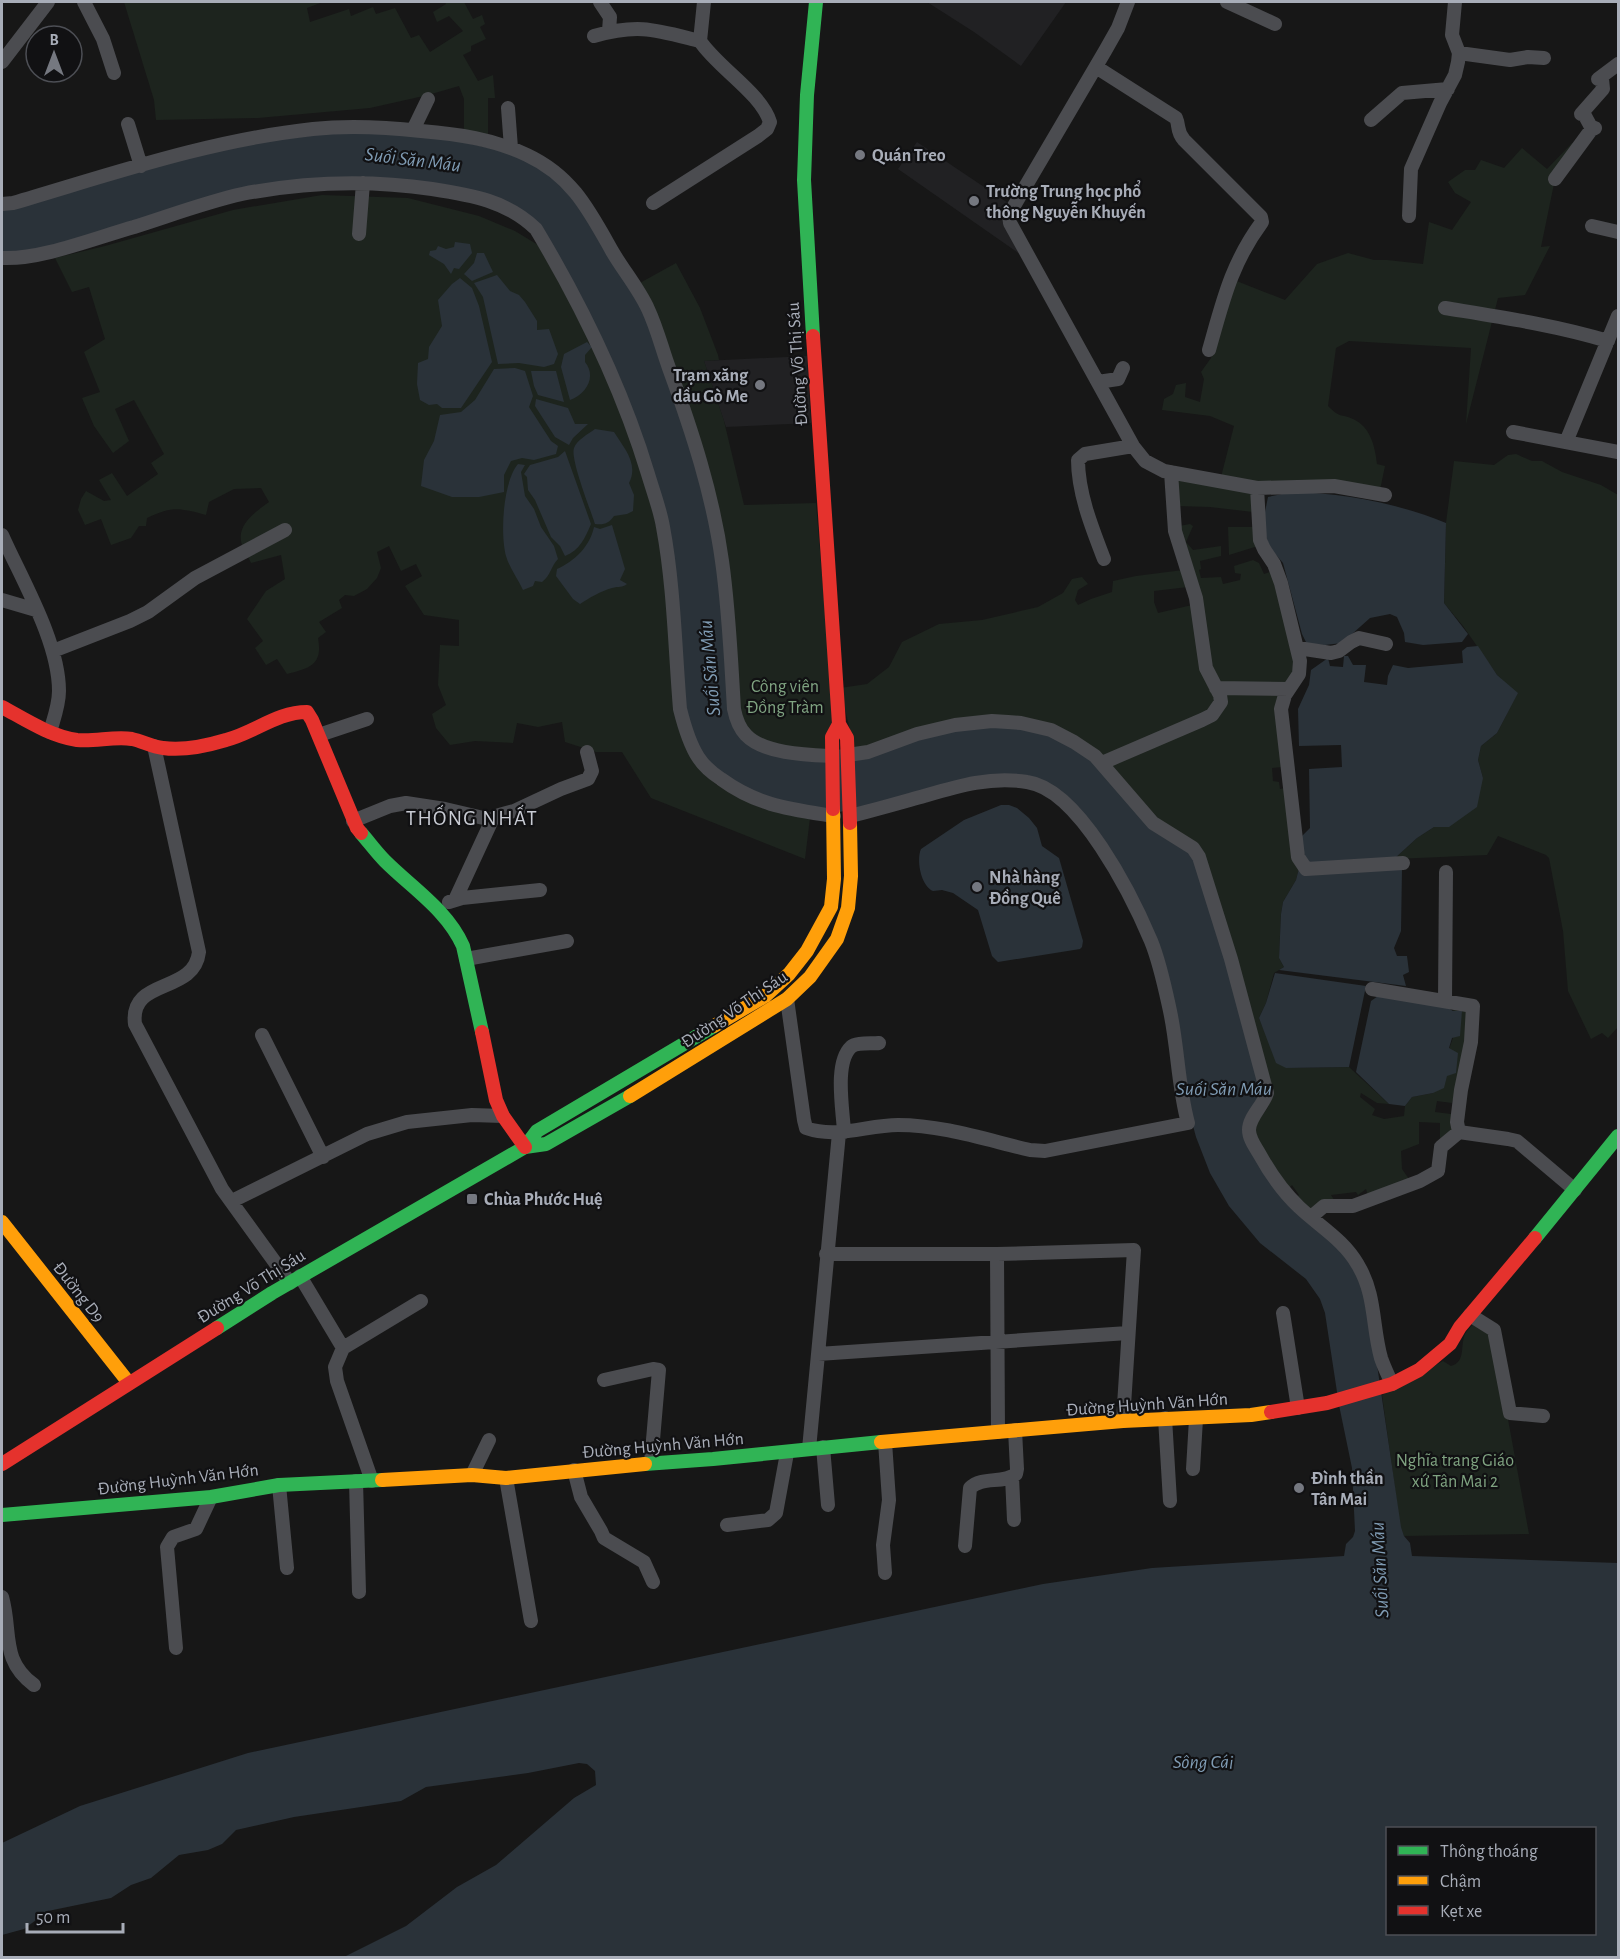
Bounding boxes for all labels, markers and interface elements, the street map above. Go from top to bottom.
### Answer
north arrow [24,24,84,84]
text: B [49,32,59,48]
water label: Suối Săn Máu [364,144,462,176]
place label: Quán Treo [872,147,946,165]
marker: Quán Treo [853,148,867,162]
place label: Trường Trung học phổ thông Nguyễn Khuyến [986,180,1146,222]
marker: Trường Trung học phổ thông Nguyễn Khuyến [967,194,981,208]
street label: Đường Võ Thị Sáu [785,302,811,426]
place label: Trạm xăng dầu Gò Me [673,367,749,406]
marker: Trạm xăng dầu Gò Me [753,378,767,392]
water label: Suối Săn Máu [696,619,724,717]
park label: Công viên Đồng Tràm [746,678,824,717]
district label: THỐNG NHẤT [406,804,538,829]
place label: Nhà hàng Đồng Quê [989,869,1061,908]
marker: Nhà hàng Đồng Quê [970,880,984,894]
street label: Đường Võ Thị Sáu [678,968,791,1052]
water label: Suối Săn Máu [1176,1079,1272,1099]
place label: Chùa Phước Huệ [484,1191,603,1209]
marker: Chùa Phước Huệ [465,1192,479,1206]
street label: Đường Võ Thị Sáu [194,1246,309,1327]
street label: Đường D9 [49,1259,107,1326]
street label: Đường Huỳnh Văn Hớn [1066,1390,1229,1420]
street label: Đường Huỳnh Văn Hớn [582,1430,745,1462]
park label: Nghĩa trang Giáo xứ Tân Mai 2 [1396,1452,1514,1491]
street label: Đường Huỳnh Văn Hớn [97,1461,260,1499]
place label: Đình thần Tân Mai [1311,1468,1384,1509]
marker: Đình thần Tân Mai [1292,1481,1306,1495]
water label: Suối Săn Máu [1367,1521,1393,1619]
water label: Sông Cái [1173,1752,1233,1772]
legend [1386,1827,1596,1935]
text: Thông thoáng [1440,1843,1538,1861]
text: Chậm [1440,1873,1481,1891]
scale bar [27,1896,123,1934]
text: Kẹt xe [1440,1903,1482,1921]
text: 50 m [36,1909,70,1927]

